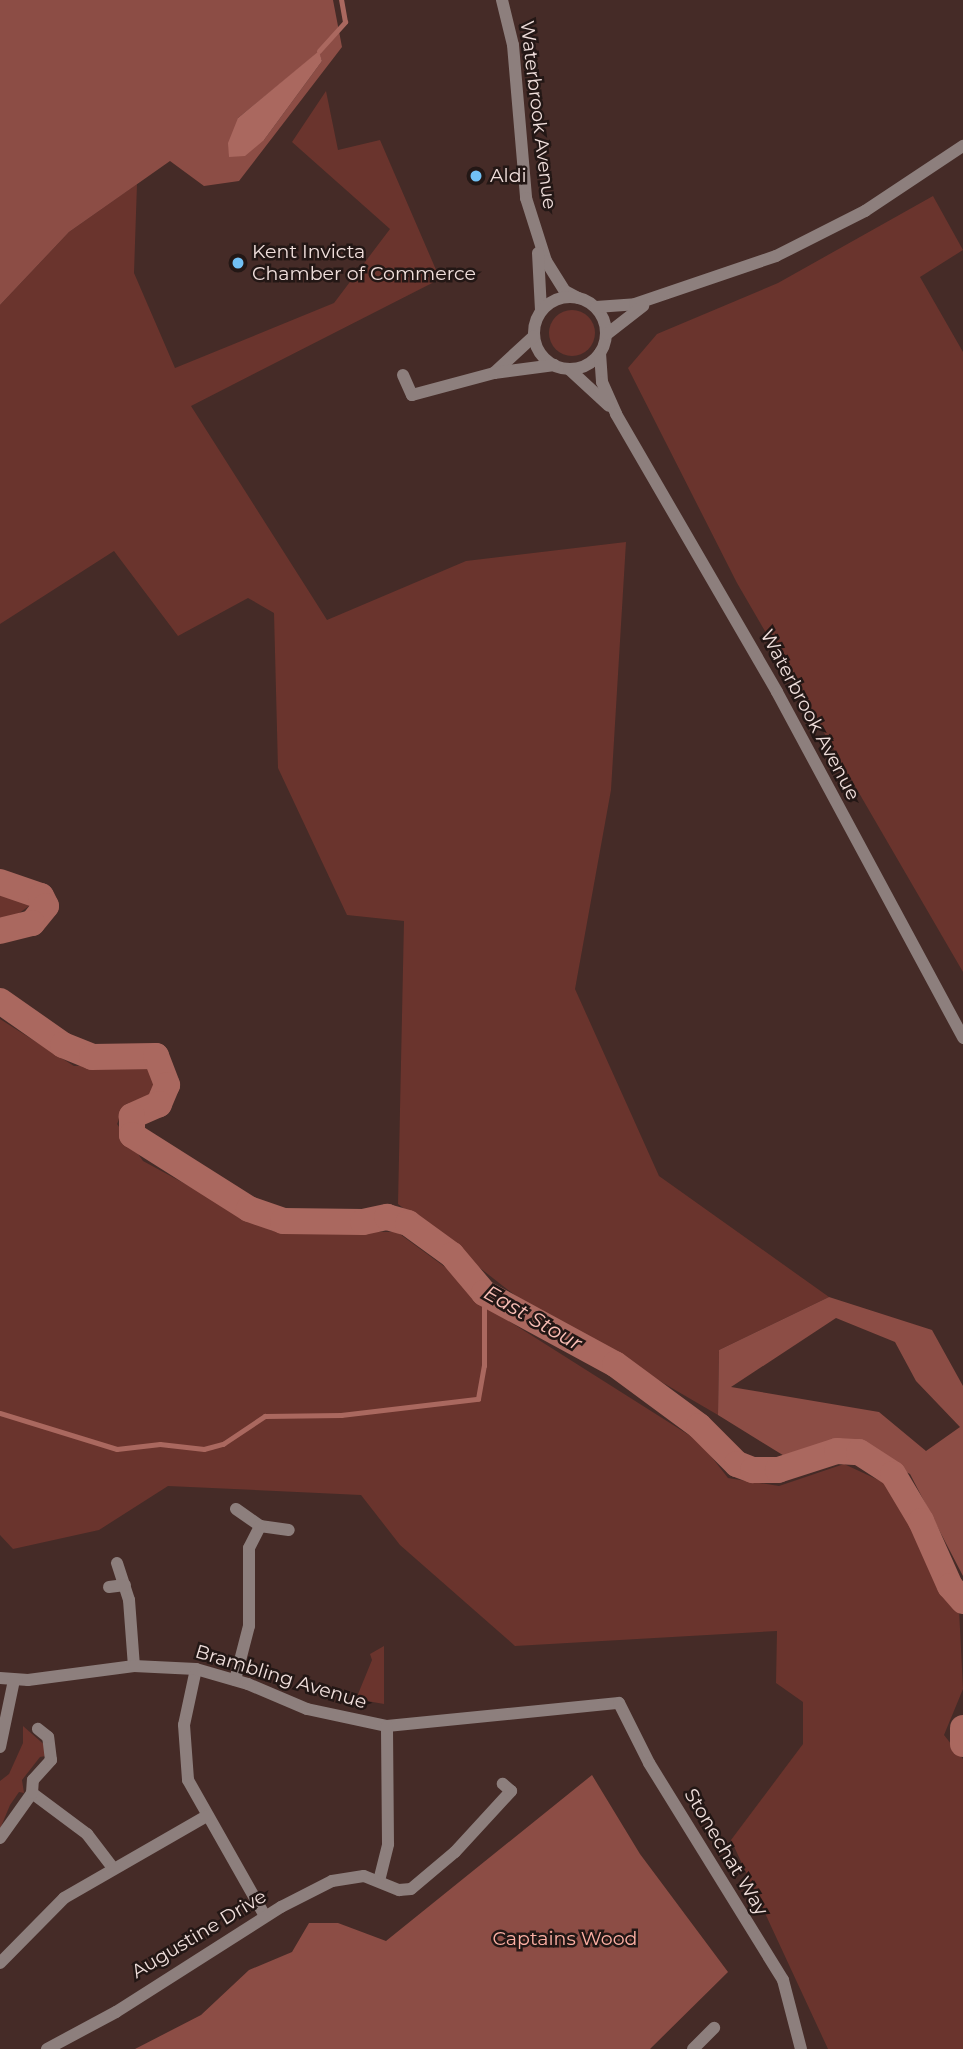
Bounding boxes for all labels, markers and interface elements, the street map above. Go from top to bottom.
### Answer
street label: Waterbrook Avenue [515,19,561,211]
place label: Aldi [490,165,527,187]
marker: Aldi [468,168,484,184]
place label: Kent Invicta Chamber of Commerce [252,241,476,285]
marker: Kent Invicta Chamber of Commerce [230,255,246,271]
street label: Waterbrook Avenue [755,626,865,804]
water label: East Stour [479,1280,587,1356]
street label: Brambling Avenue [192,1640,370,1714]
street label: Stonechat Way [679,1785,773,1919]
street label: Augustine Drive [127,1885,271,1983]
park label: Captains Wood [493,1928,637,1950]

